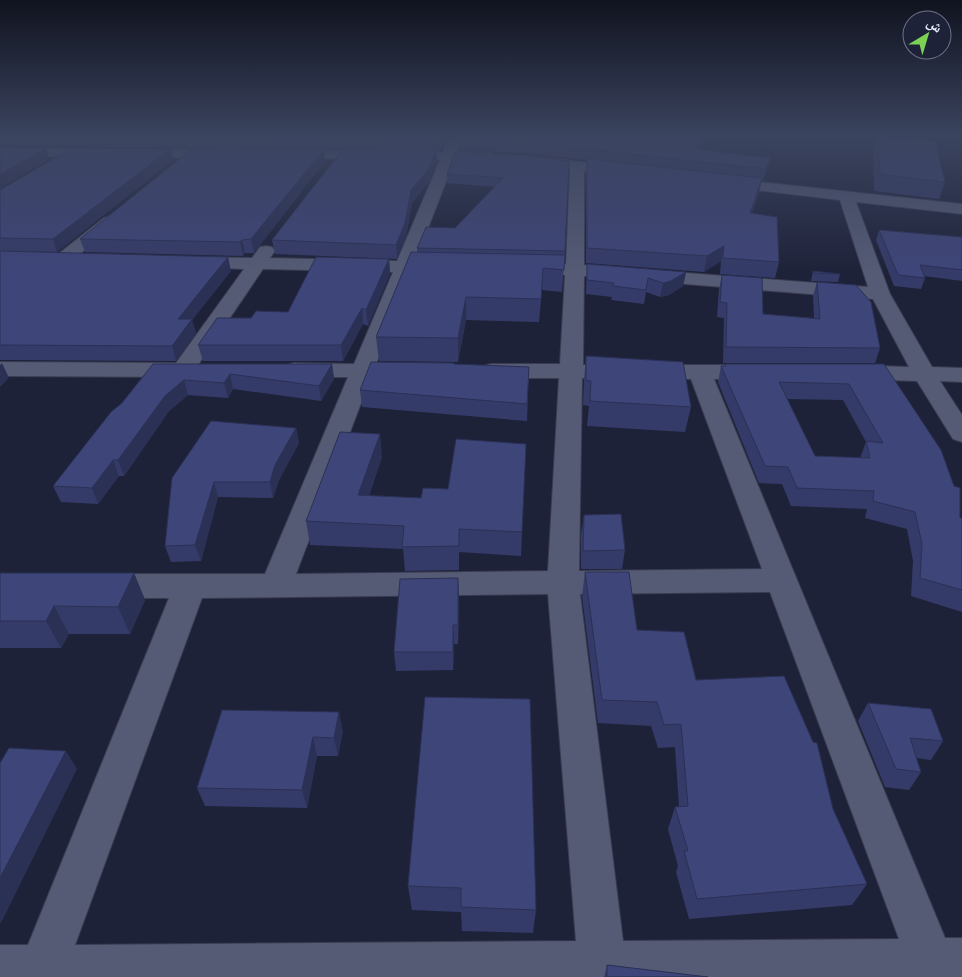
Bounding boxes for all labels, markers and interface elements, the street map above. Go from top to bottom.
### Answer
north arrow [902,10,952,60]
text: ش [924,14,946,37]

